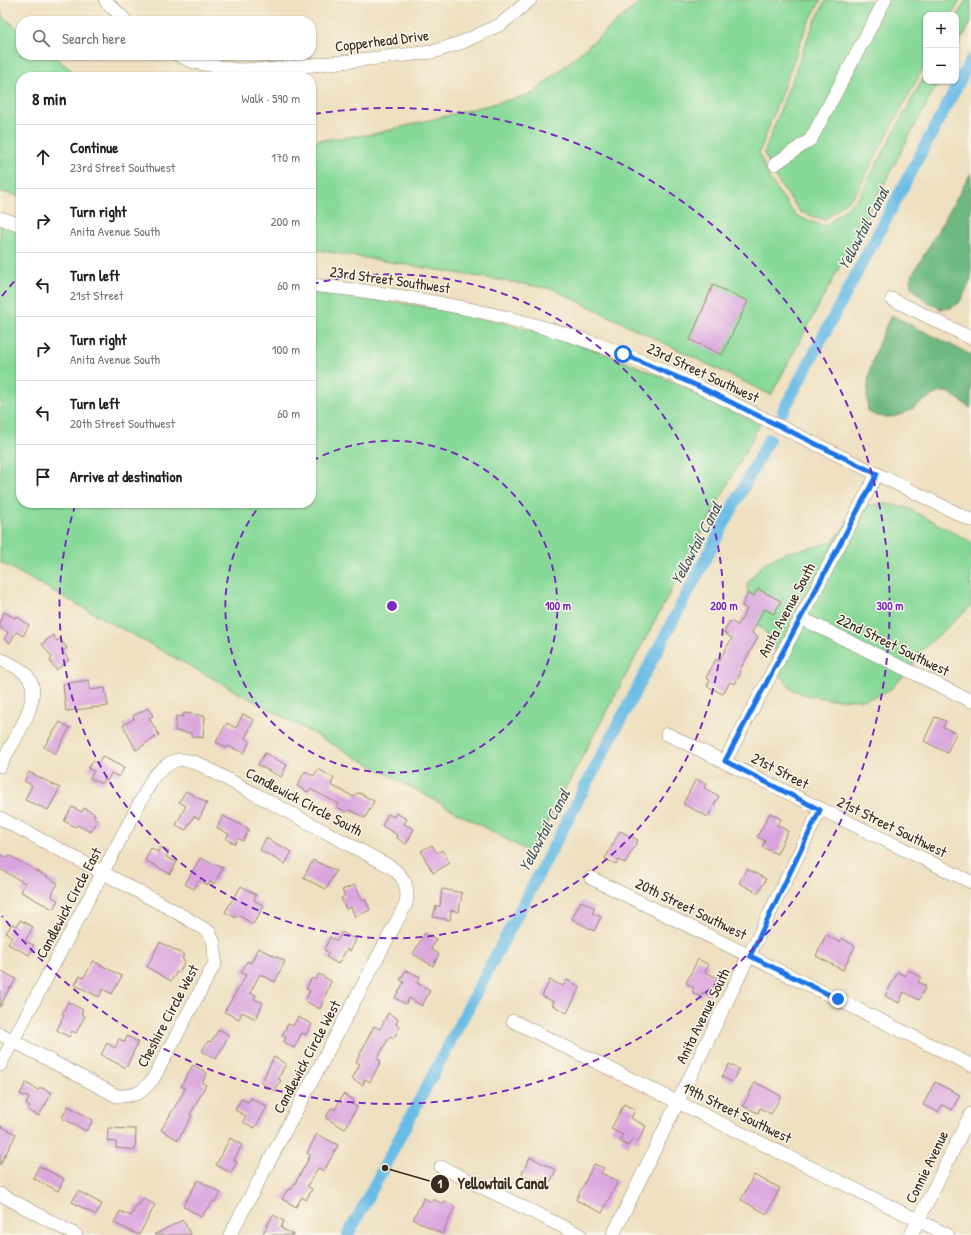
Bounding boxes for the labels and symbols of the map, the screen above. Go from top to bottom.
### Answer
street label: Copperhead Drive [334,24,430,57]
water label: Yellowtail Canal [832,182,894,273]
street label: 23rd Street Southwest [328,261,452,298]
street label: 23rd Street Southwest [644,337,763,408]
route start [614,345,632,363]
water label: Yellowtail Canal [665,497,727,588]
street label: Anita Avenue South [753,559,820,661]
text: 100 m [545,597,571,614]
text: 200 m [710,597,738,614]
text: 300 m [876,597,904,614]
centre of rings [385,599,399,613]
street label: 22nd Street Southwest [833,608,954,681]
street label: 21st Street [748,747,813,794]
street label: Candlewick Circle South [242,762,366,841]
water label: Yellowtail Canal [513,784,575,875]
street label: 21st Street Southwest [834,791,951,863]
street label: Candlewick Circle East [31,843,107,962]
street label: 20th Street Southwest [632,873,751,945]
street label: Cheshire Circle West [132,960,204,1071]
street label: Anita Avenue South [670,965,735,1067]
route end [829,990,847,1008]
street label: Candlewick Circle West [268,996,346,1117]
street label: 19th Street Southwest [679,1077,796,1148]
street label: Connie Avenue [900,1127,953,1207]
callout: Yellowtail Canal [430,1170,556,1198]
text: Yellowtail Canal [458,1172,549,1194]
text: 1 [438,1175,443,1192]

